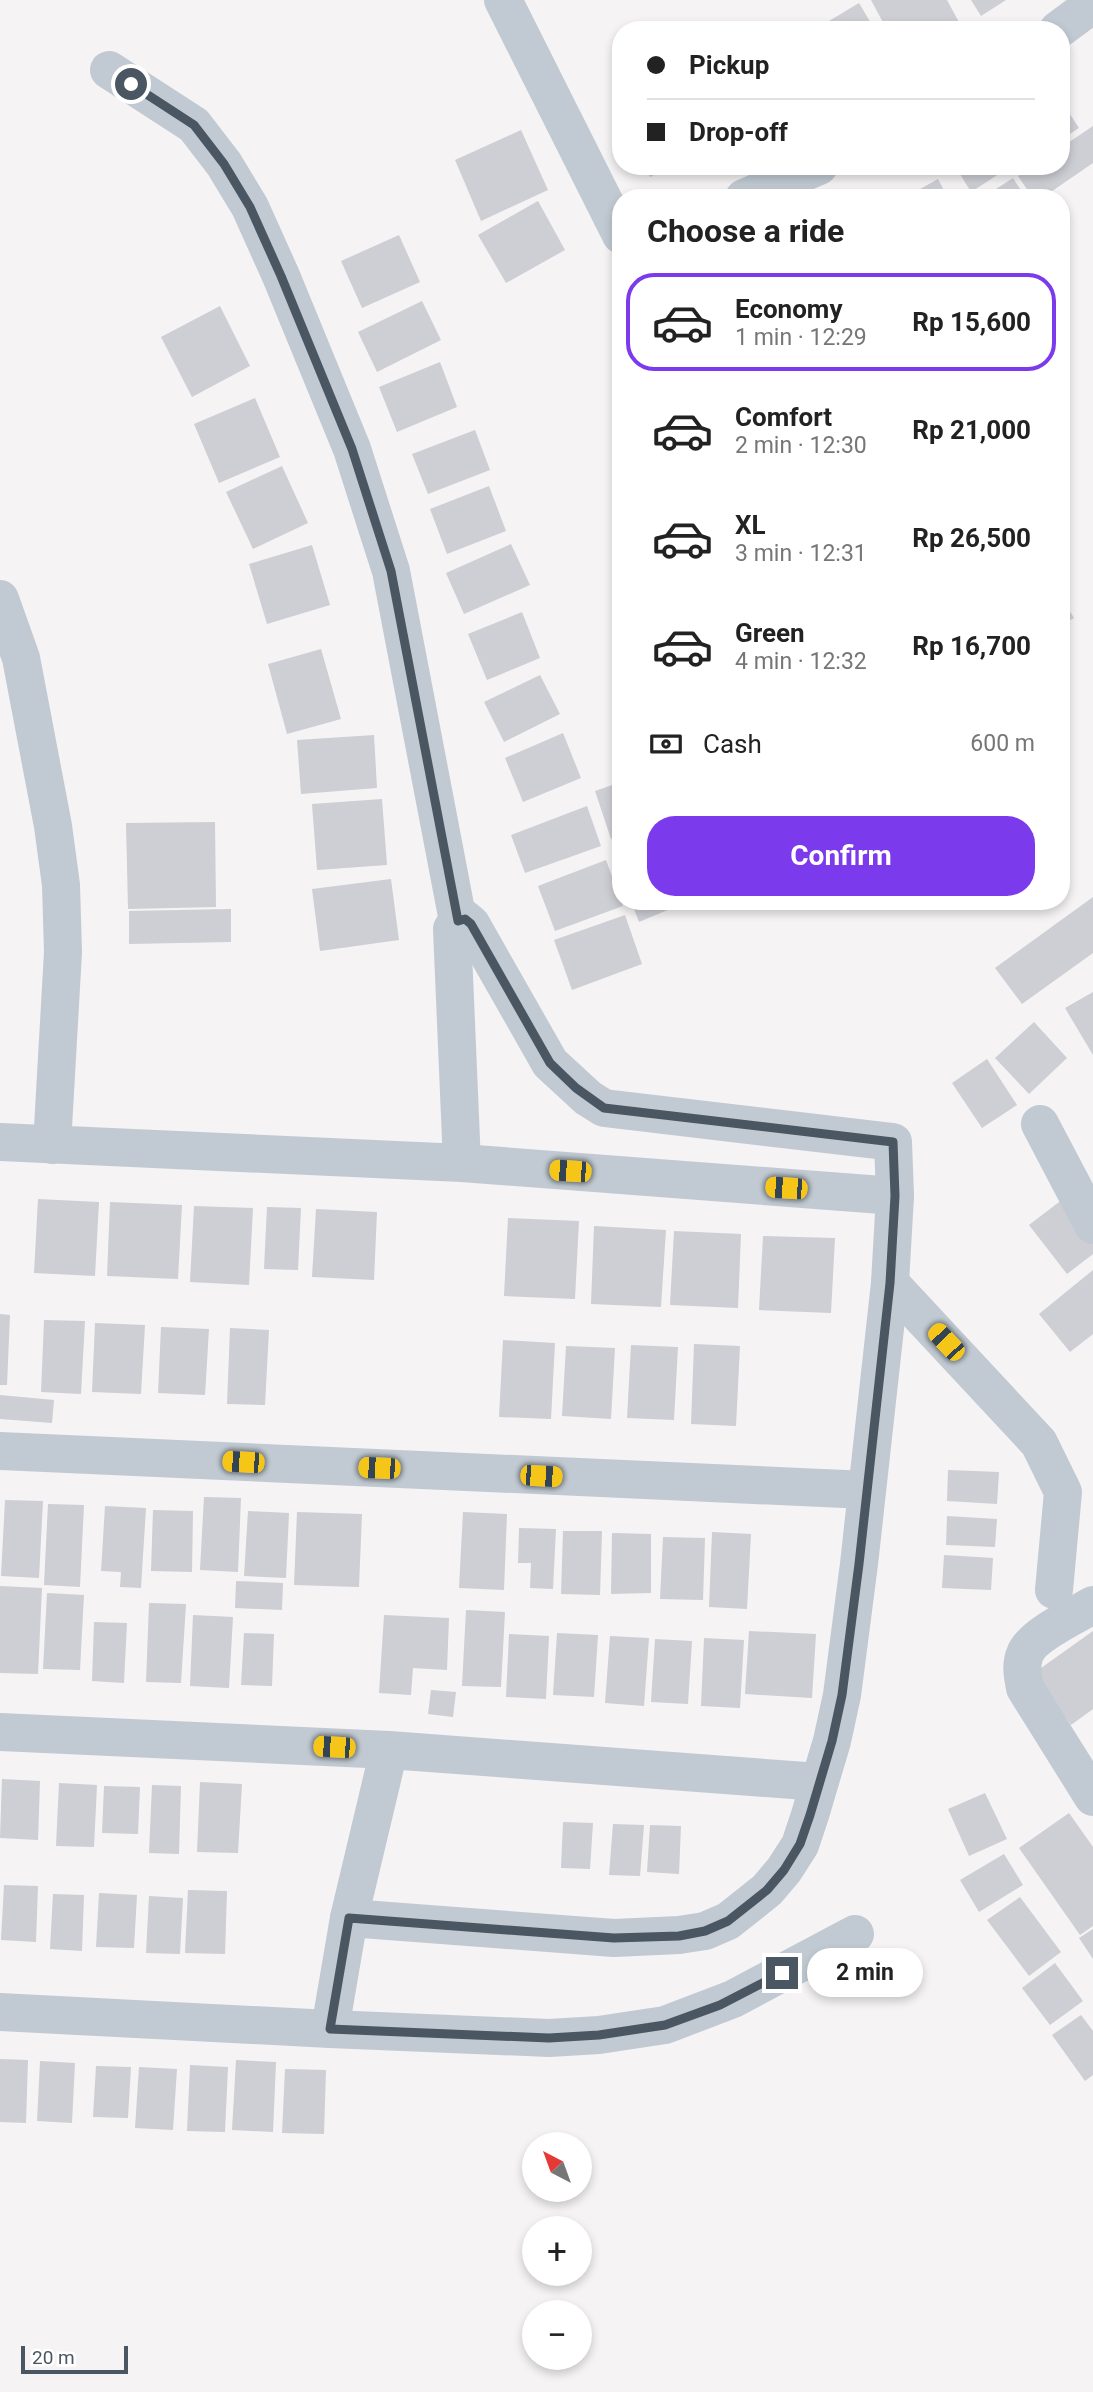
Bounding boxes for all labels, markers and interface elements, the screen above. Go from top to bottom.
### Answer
text: Pickup [689,50,769,80]
route start [115,68,147,100]
text: Drop-off [689,117,788,147]
text: Choose a ride [647,212,844,250]
icon: car [651,291,714,354]
text: Economy [735,294,842,324]
text: Rp 15,600 [912,307,1031,337]
text: 1 min · 12:29 [735,324,867,351]
icon: car [651,399,714,462]
text: Comfort [735,402,832,432]
text: Rp 21,000 [912,415,1031,445]
text: 2 min · 12:30 [735,432,867,459]
icon: car [651,507,714,570]
text: XL [735,510,766,540]
text: Rp 26,500 [912,523,1031,553]
text: 3 min · 12:31 [735,540,867,567]
icon: car [651,615,714,678]
text: Green [735,618,805,648]
text: Rp 16,700 [912,631,1031,661]
text: 4 min · 12:32 [735,648,867,675]
icon: cash [647,725,685,763]
text: Cash [703,729,762,759]
text: 600 m [970,730,1035,757]
button: Confirm [647,816,1035,896]
car [549,1159,592,1183]
car [765,1176,808,1200]
car [924,1319,969,1365]
car [222,1450,265,1474]
car [358,1457,401,1479]
car [520,1464,563,1488]
car [313,1735,356,1759]
callout: 2 min [806,1948,922,1997]
route end [766,1957,798,1989]
text: 2 min [836,1959,894,1986]
north arrow [522,2132,592,2202]
map controls [522,2132,592,2370]
button: + [522,2216,592,2286]
button: − [522,2300,592,2370]
scale bar [21,2343,128,2375]
text: 20 m [32,2346,75,2369]

